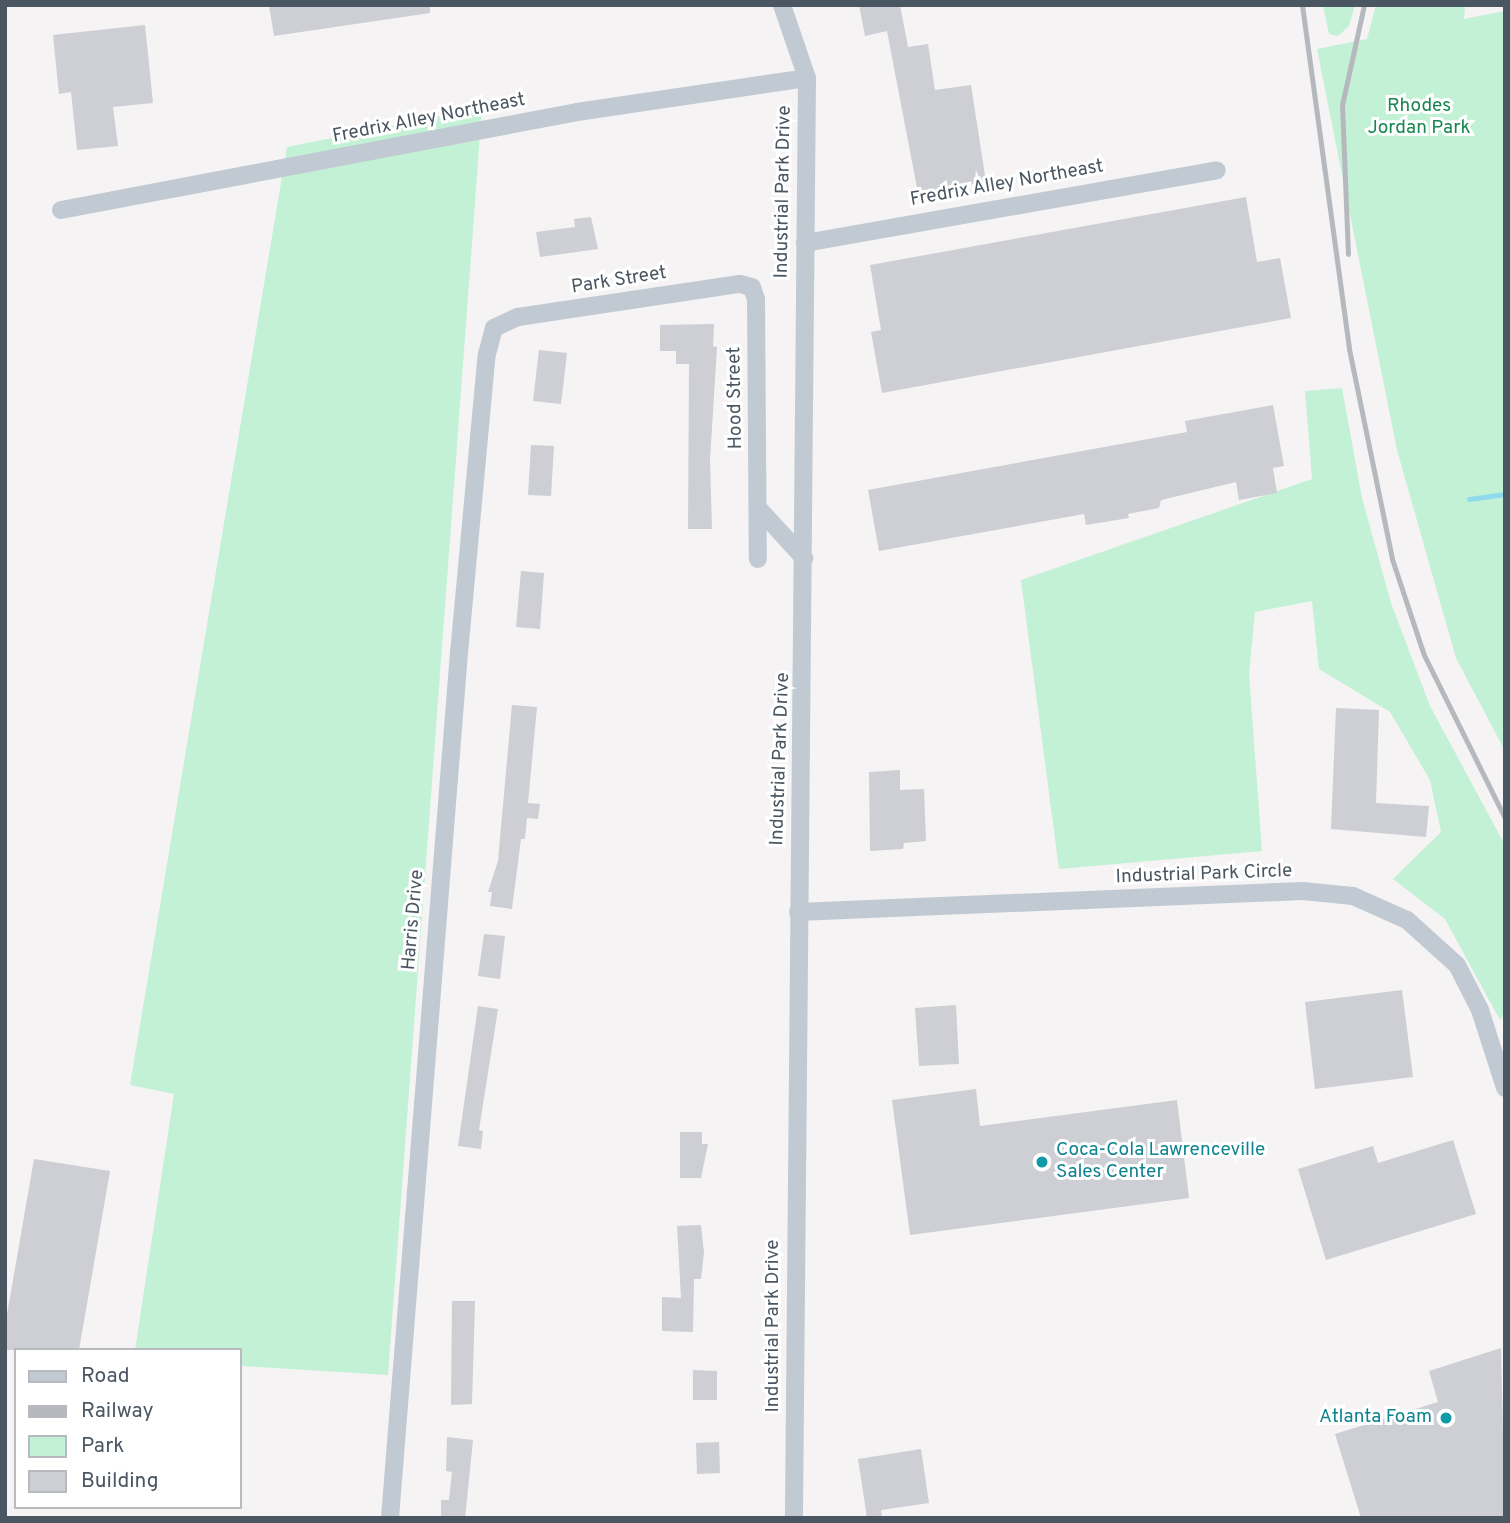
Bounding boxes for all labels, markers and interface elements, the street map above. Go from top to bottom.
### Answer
street label: Fredrix Alley Northeast [330,89,528,149]
park label: Rhodes Jordan Park [1367,96,1471,140]
street label: Industrial Park Drive [771,105,797,279]
street label: Fredrix Alley Northeast [908,156,1106,212]
street label: Park Street [570,262,668,300]
street label: Hood Street [724,347,748,449]
street label: Industrial Park Drive [767,672,795,846]
street label: Industrial Park Circle [1115,861,1293,889]
street label: Harris Drive [398,869,430,971]
place label: Coca-Cola Lawrenceville Sales Center [1056,1140,1265,1184]
marker: Coca-Cola Lawrenceville Sales Center [1034,1154,1050,1170]
street label: Industrial Park Drive [763,1239,785,1413]
legend [14,1348,242,1509]
text: Road [81,1363,130,1390]
text: Railway [81,1398,154,1425]
place label: Atlanta Foam [1319,1407,1432,1429]
marker: Atlanta Foam [1438,1410,1454,1426]
text: Park [81,1433,124,1460]
text: Building [81,1468,159,1495]

